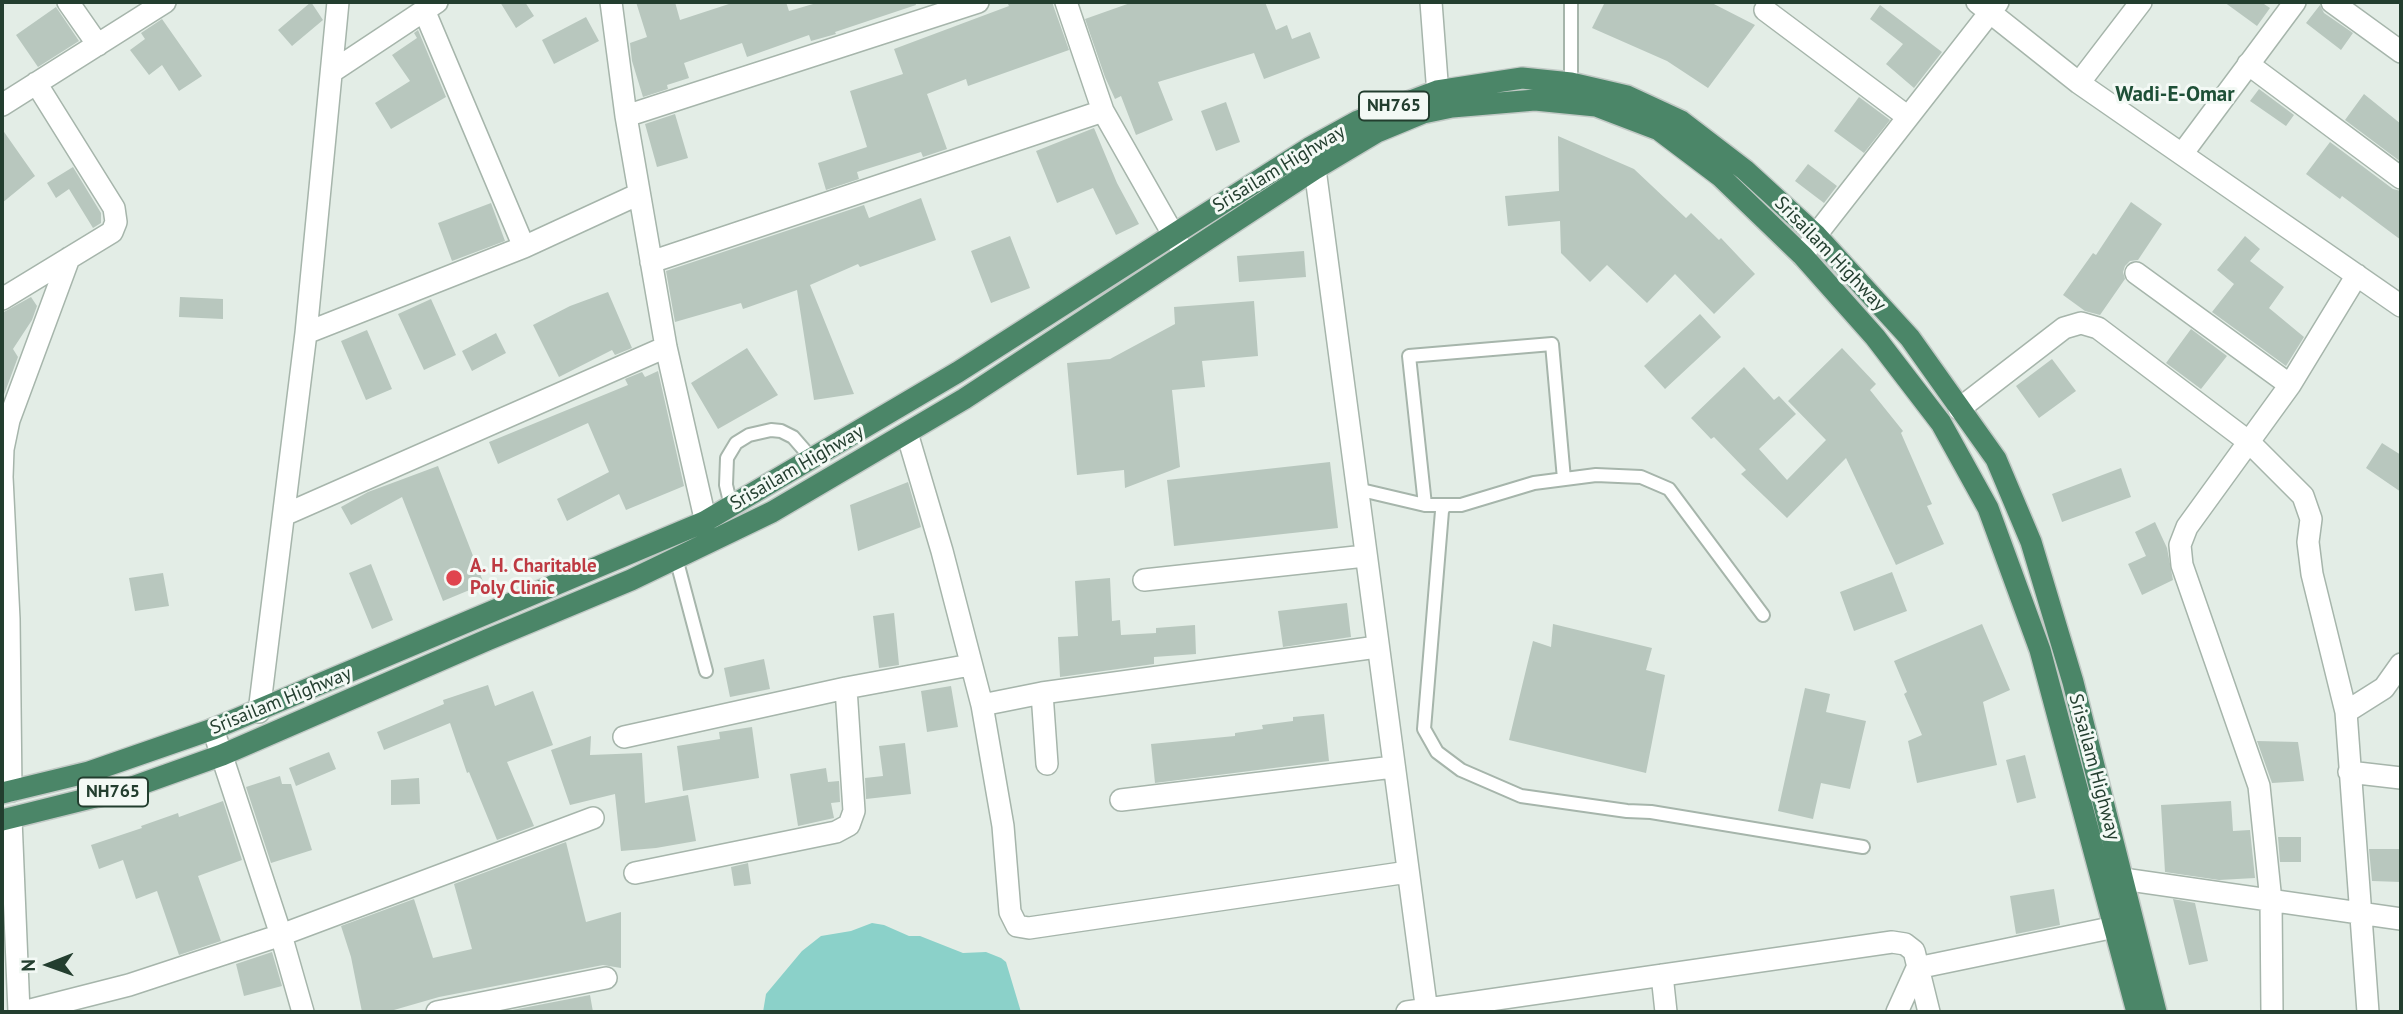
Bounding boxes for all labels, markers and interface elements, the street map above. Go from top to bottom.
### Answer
district label: Wadi-E-Omar [2115,82,2235,108]
road number: NH765 [1359,92,1429,120]
street label: Srisailam Highway [1209,121,1349,217]
street label: Srisailam Highway [1770,192,1890,316]
street label: Srisailam Highway [726,421,868,515]
place label: A. H. Charitable Poly Clinic [470,556,597,600]
marker: A. H. Charitable Poly Clinic [444,568,464,588]
street label: Srisailam Highway [207,662,355,740]
street label: Srisailam Highway [2064,691,2124,843]
road number: NH765 [78,778,148,806]
north arrow [14,930,84,1000]
text: N [16,959,40,972]

